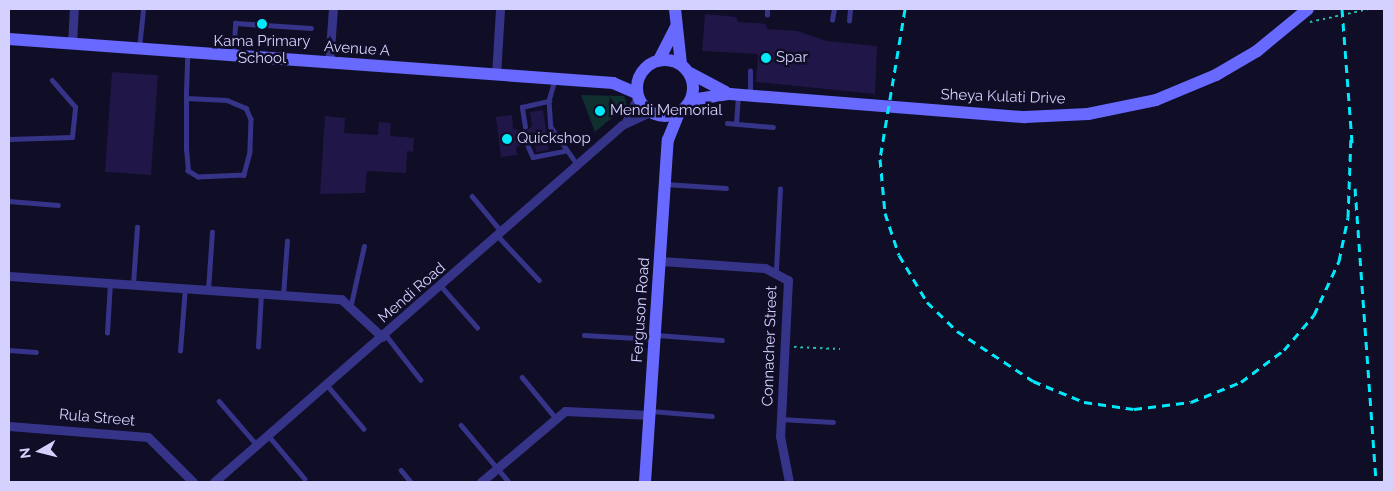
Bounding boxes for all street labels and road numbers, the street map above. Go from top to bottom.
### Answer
street label: Avenue A [323,38,391,60]
street label: Sheya Kulati Drive [940,86,1066,108]
street label: Ferguson Road [628,257,654,363]
street label: Mendi Road [375,259,449,327]
street label: Connacher Street [759,285,781,407]
street label: Rula Street [58,406,136,430]

